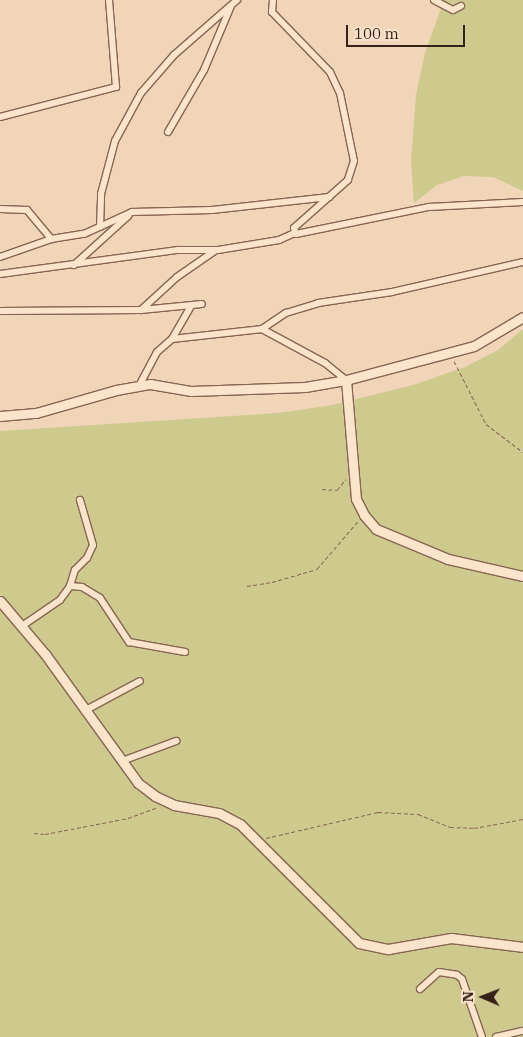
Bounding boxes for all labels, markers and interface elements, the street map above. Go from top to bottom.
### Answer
scale bar [348,15,467,47]
text: 100 m [354,24,399,43]
north arrow [458,972,508,1022]
text: N [459,991,477,1002]

